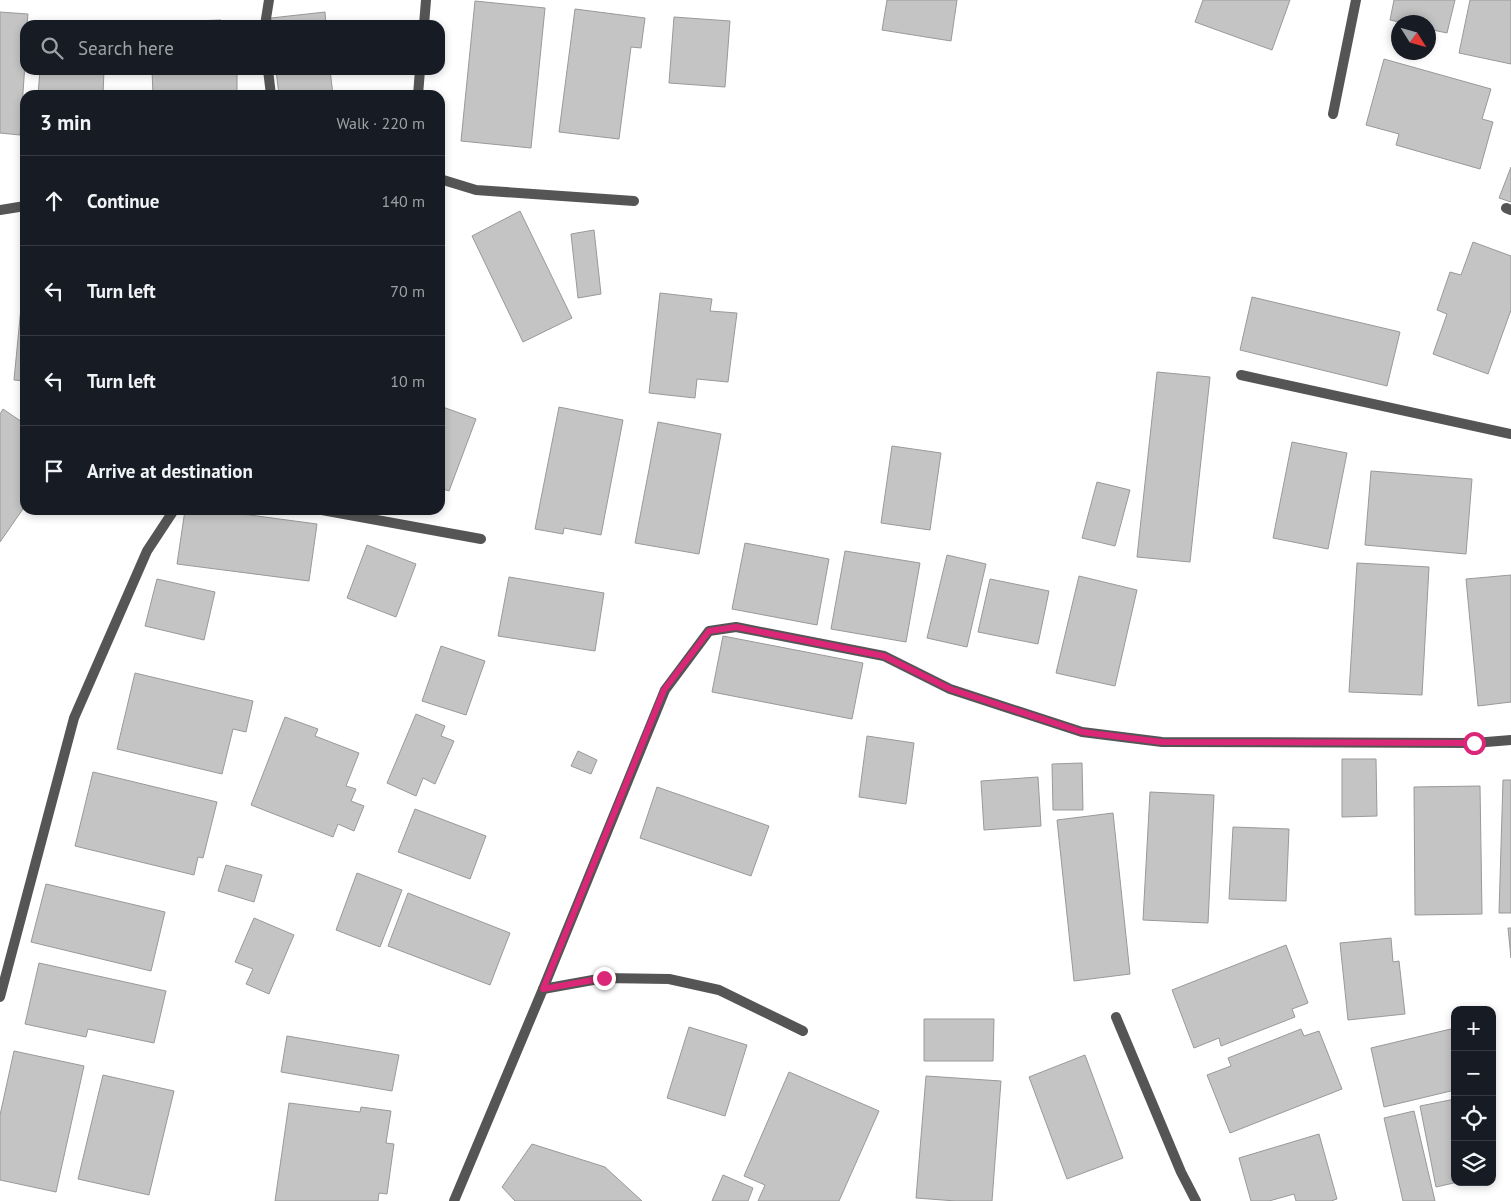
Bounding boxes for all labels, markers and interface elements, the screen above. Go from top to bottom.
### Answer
north arrow [1391,15,1436,60]
search box [20,20,445,75]
icon: search [38,34,66,62]
text: Search here [78,36,174,60]
text: 3 min [40,109,91,136]
text: Walk · 220 m [336,113,425,133]
icon: ahead [40,187,68,215]
text: Continue [87,189,159,213]
text: 140 m [382,191,425,211]
icon: left [40,277,68,305]
text: Turn left [87,279,156,303]
text: 70 m [390,281,425,301]
icon: left [40,367,68,395]
text: Turn left [87,369,156,393]
text: 10 m [390,371,425,391]
icon: arrive [40,457,68,485]
text: Arrive at destination [87,459,253,483]
route start [1463,732,1486,755]
route end [593,967,616,990]
map controls [1451,1006,1496,1186]
button: + [1451,1006,1496,1051]
button: − [1451,1051,1496,1096]
button: locate [1451,1096,1496,1141]
button: layers [1451,1141,1496,1186]

